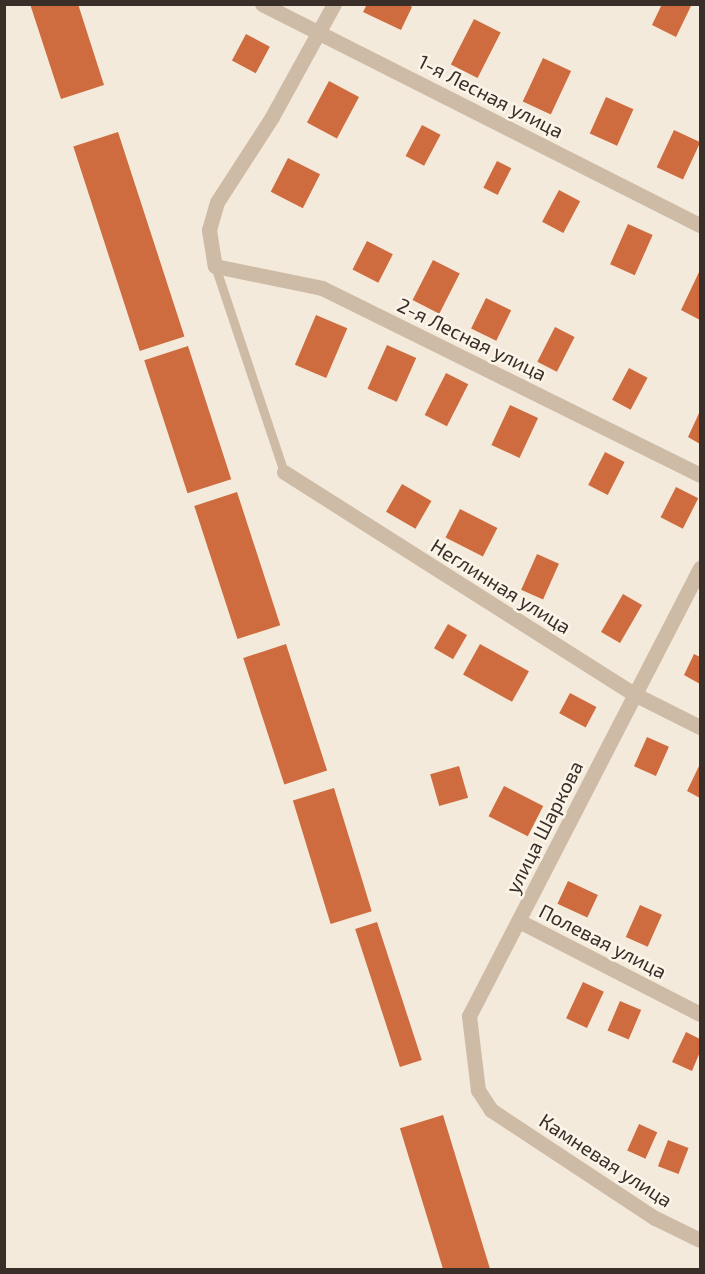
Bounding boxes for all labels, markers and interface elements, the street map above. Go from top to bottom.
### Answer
street label: 1-я Лесная улица [414,49,568,143]
street label: 2-я Лесная улица [393,292,551,386]
street label: Неглинная улица [427,533,575,639]
street label: улица Шаркова [500,757,588,897]
street label: Полевая улица [535,899,671,983]
street label: Камневая улица [535,1108,677,1212]

